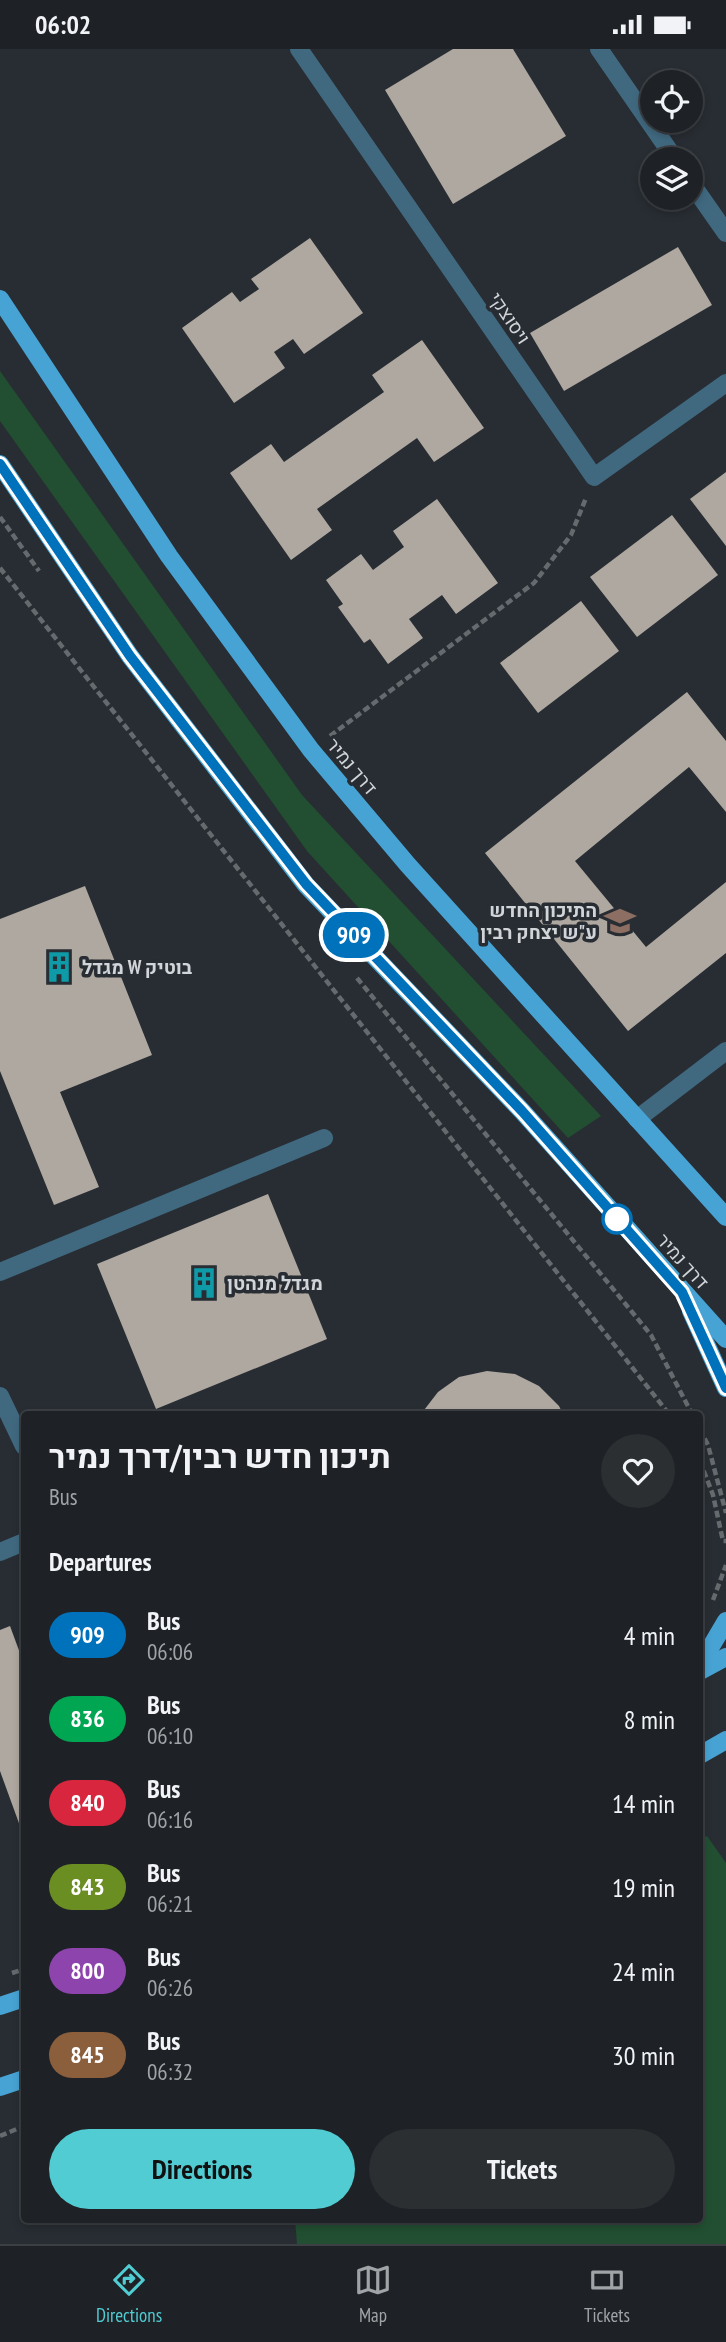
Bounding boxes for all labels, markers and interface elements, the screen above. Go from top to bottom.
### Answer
text: 06:02 [35,8,91,41]
map controls [640,70,703,210]
button: locate [640,70,703,133]
button: layers [640,147,703,210]
street label: ויסוצקי [484,288,536,348]
street label: דרך נמיר [321,733,383,799]
place label: התיכון החדש ע"ש יצחק רבין [480,898,597,944]
school or university icon: התיכון החדש ע"ש יצחק רבין [603,904,637,938]
line badge: 909 [314,912,394,958]
text: 909 [337,919,371,950]
building icon: מגדל W בוטיק [42,950,76,984]
place label: מגדל W בוטיק [82,955,193,979]
unlabelled marker [602,1204,632,1234]
street label: דרך נמיר [652,1228,714,1294]
building icon: מגדל מנהטן [187,1266,221,1300]
place label: מגדל מנהטן [227,1271,323,1295]
text: תיכון חדש רבין/דרך נמיר [49,1434,391,1477]
button: heart [601,1434,675,1508]
text: Bus [49,1482,78,1511]
text: Departures [49,1545,152,1578]
text: Bus [147,1604,180,1637]
text: 909 [70,1619,105,1650]
text: 4 min [624,1619,675,1652]
text: 06:06 [147,1637,193,1666]
text: Bus [147,1688,180,1721]
text: 836 [70,1703,105,1734]
text: 8 min [624,1703,675,1736]
text: 06:10 [147,1721,193,1750]
text: Bus [147,1772,180,1805]
text: 840 [70,1787,105,1818]
text: 14 min [612,1787,675,1820]
text: 06:16 [147,1805,193,1834]
text: Bus [147,1856,180,1889]
text: 843 [70,1871,105,1902]
text: 19 min [612,1871,675,1904]
text: 06:21 [147,1889,193,1918]
text: Bus [147,1940,180,1973]
text: 800 [70,1955,105,1986]
text: 24 min [612,1955,675,1988]
text: 06:26 [147,1973,193,2002]
text: Bus [147,2024,180,2057]
text: 845 [70,2039,105,2070]
text: 30 min [612,2039,675,2072]
text: 06:32 [147,2057,193,2086]
button: Directions [49,2129,355,2209]
button: Tickets [369,2129,675,2209]
tab: Directions [96,2261,162,2327]
tab: Map [354,2261,392,2327]
tab: Tickets [584,2261,630,2327]

